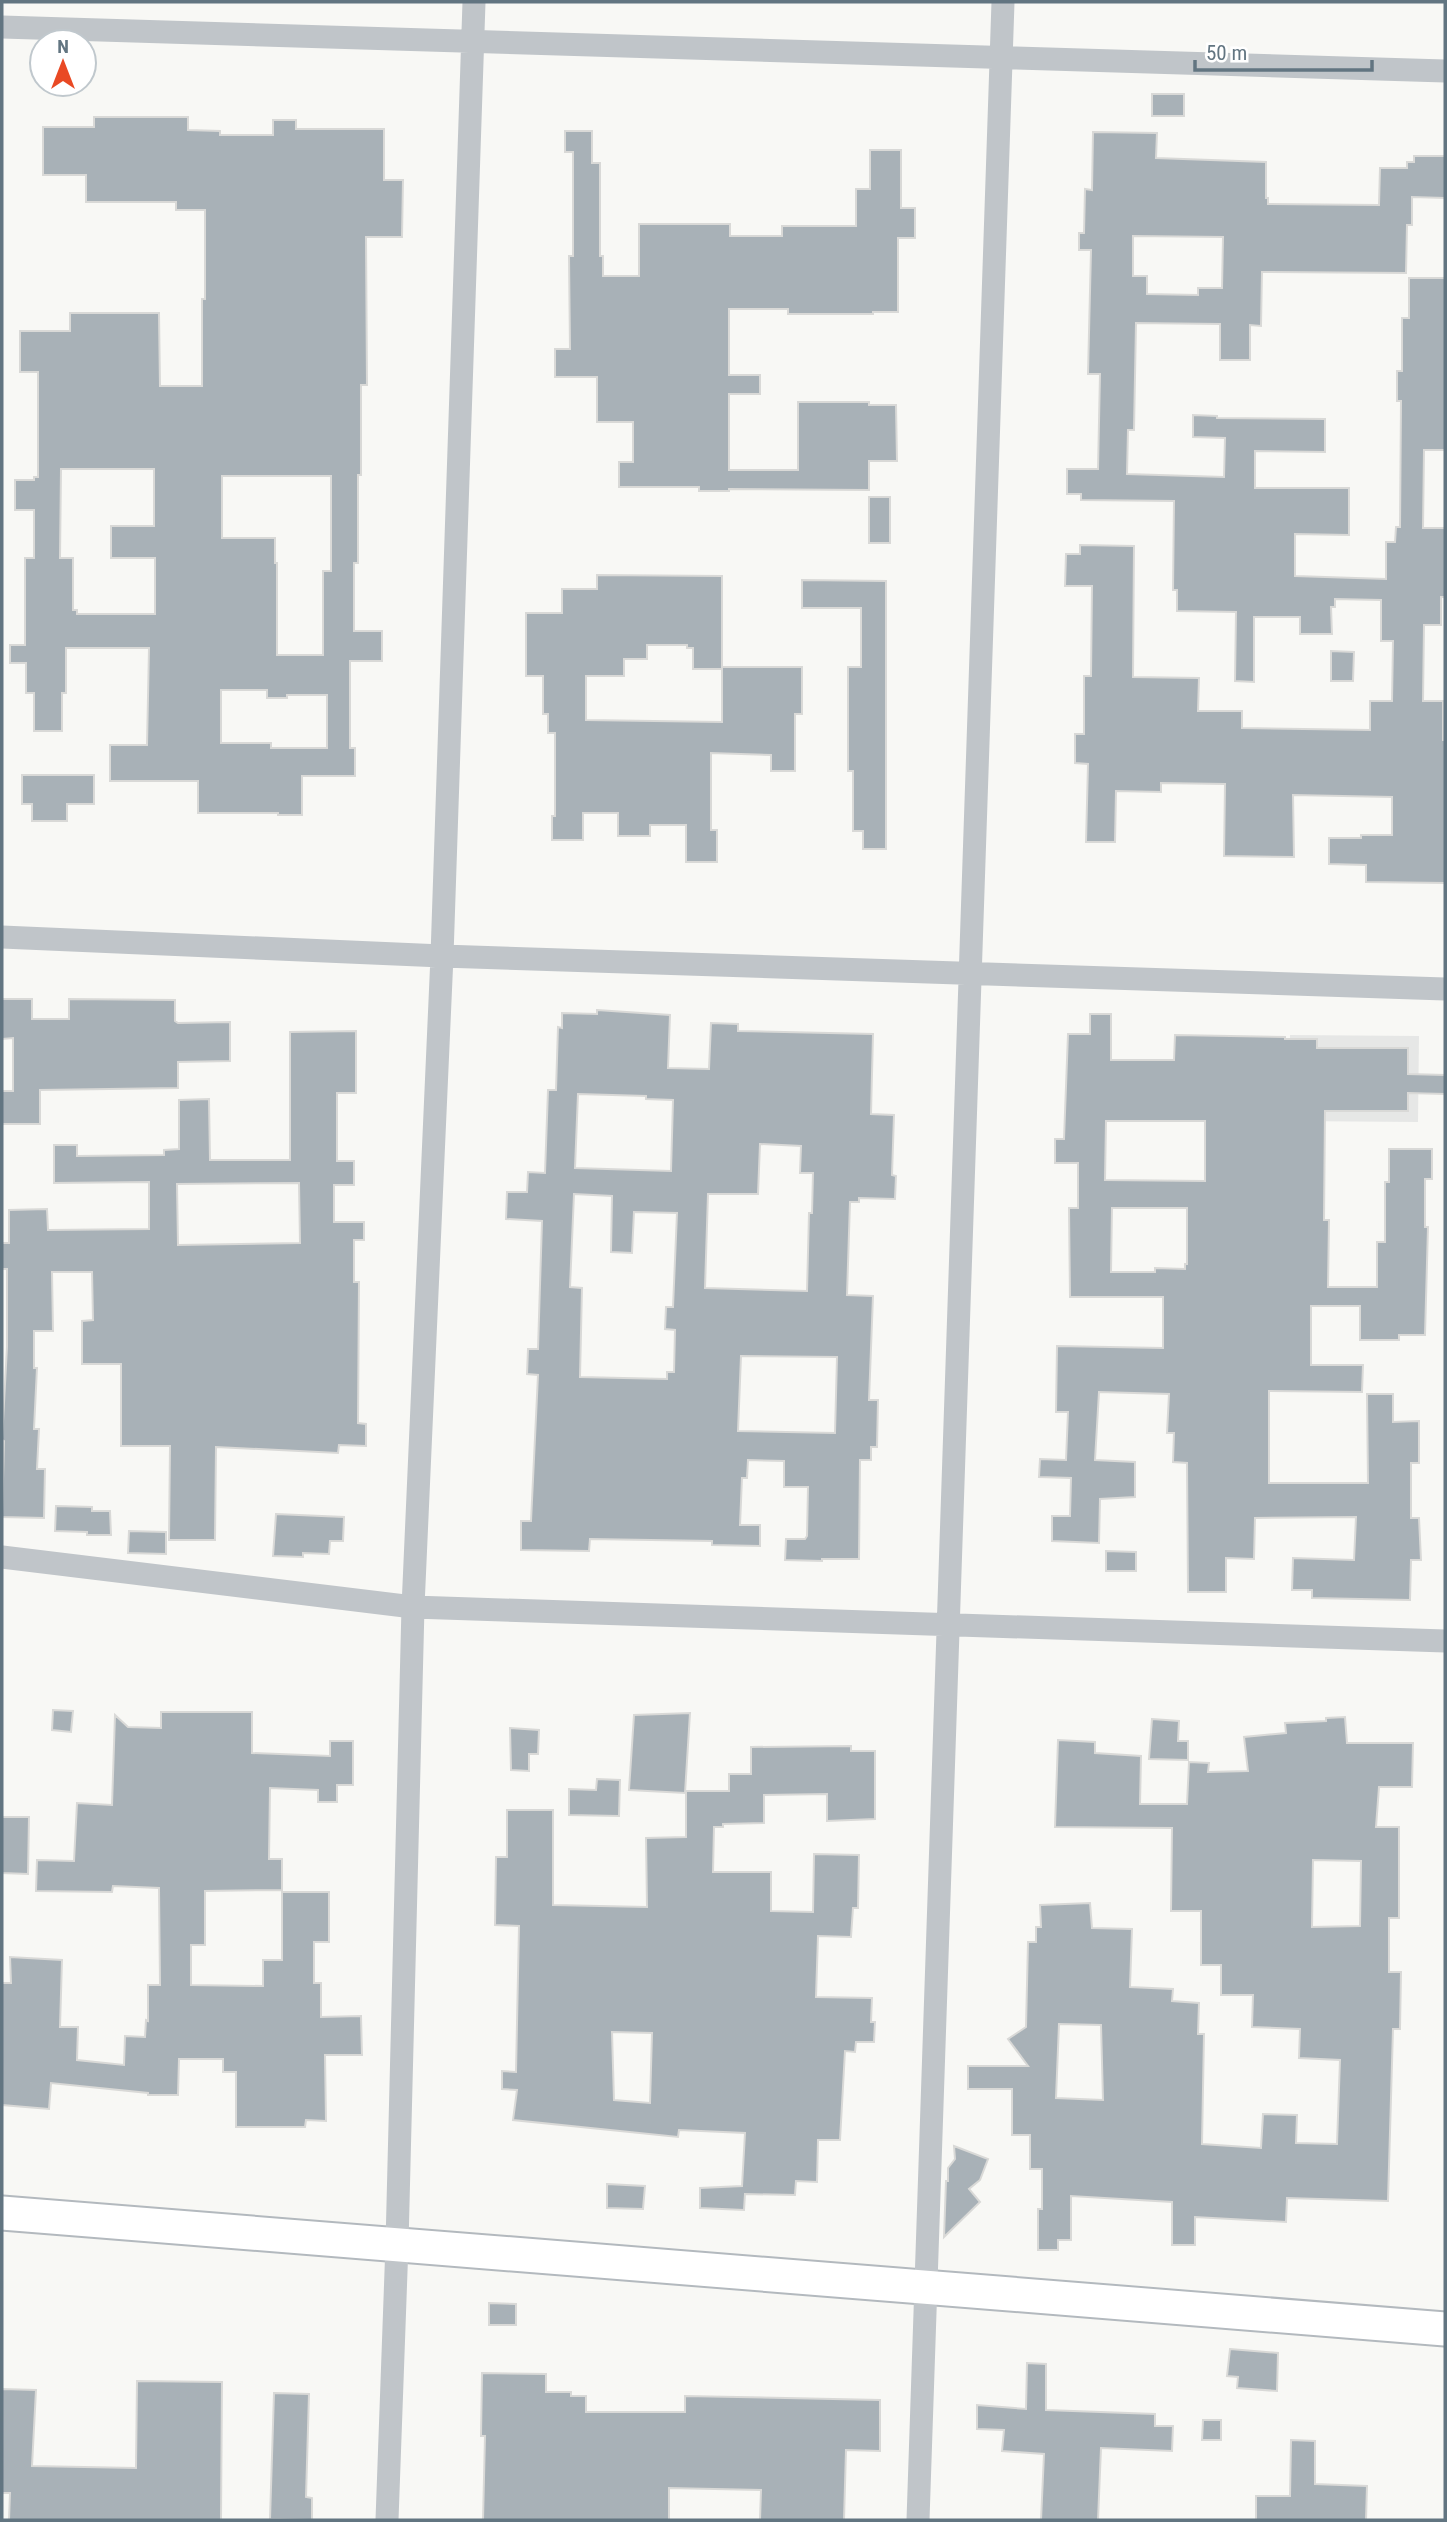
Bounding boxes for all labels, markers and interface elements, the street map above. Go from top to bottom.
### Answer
north arrow [28,28,98,98]
scale bar [1195,28,1372,72]
text: N [57,35,69,58]
text: 50 m [1206,41,1247,65]

